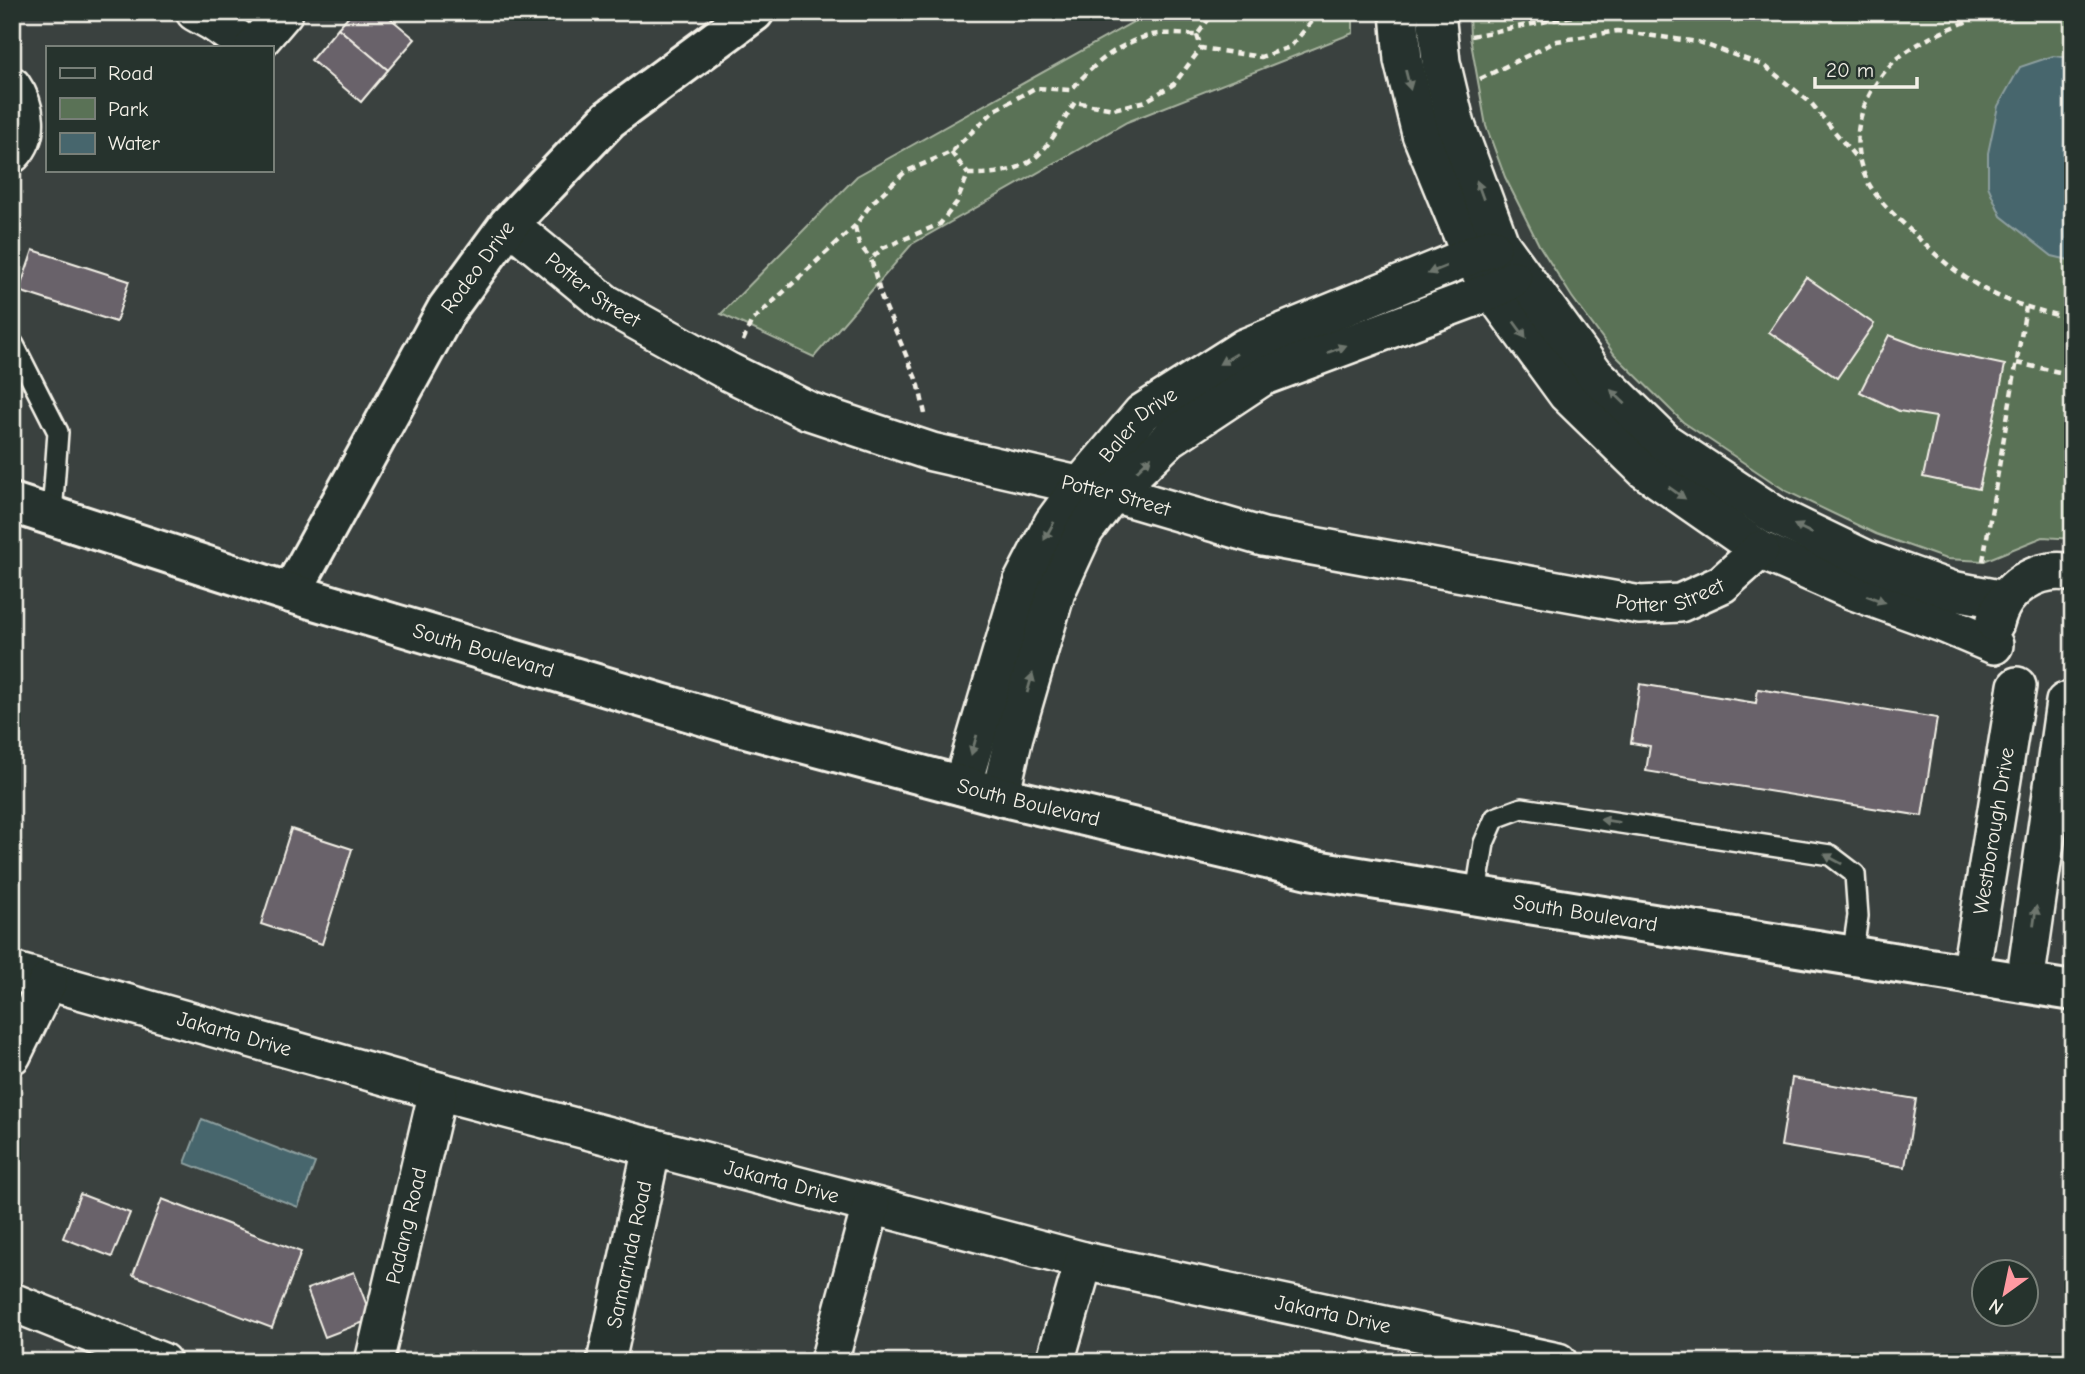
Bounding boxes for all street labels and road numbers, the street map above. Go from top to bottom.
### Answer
street label: Rodeo Drive [436,216,519,318]
street label: Potter Street [541,247,645,333]
street label: Baler Drive [1094,382,1181,467]
street label: Potter Street [1059,470,1174,522]
street label: Potter Street [1614,572,1729,617]
street label: South Boulevard [410,618,557,683]
street label: Westborough Drive [1968,746,2019,916]
street label: South Boulevard [955,773,1102,831]
street label: South Boulevard [1511,890,1659,936]
street label: Jakarta Drive [174,1006,294,1061]
street label: Jakarta Drive [722,1155,842,1208]
street label: Padang Road [381,1165,432,1286]
street label: Samarinda Road [602,1179,656,1330]
street label: Jakarta Drive [1273,1290,1393,1338]

